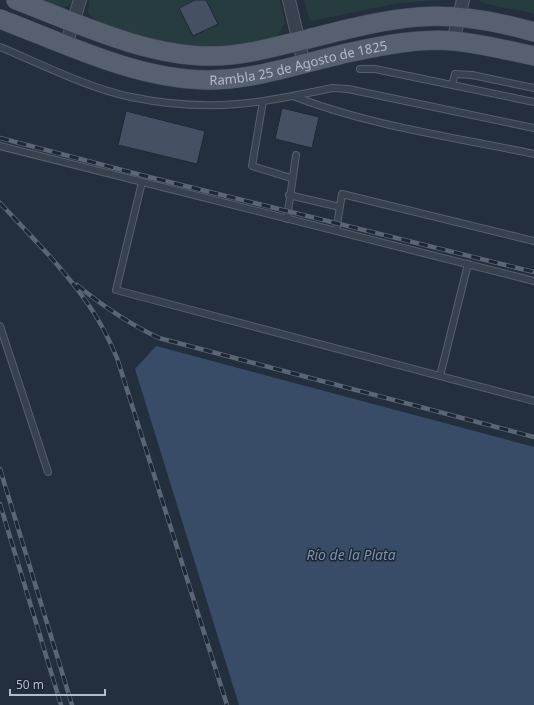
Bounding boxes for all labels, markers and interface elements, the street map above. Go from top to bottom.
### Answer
street label: Rambla 25 de Agosto de 1825 [209,36,388,89]
water label: Río de la Plata [306,545,396,564]
scale bar [10,671,105,697]
text: 50 m [16,676,44,693]

